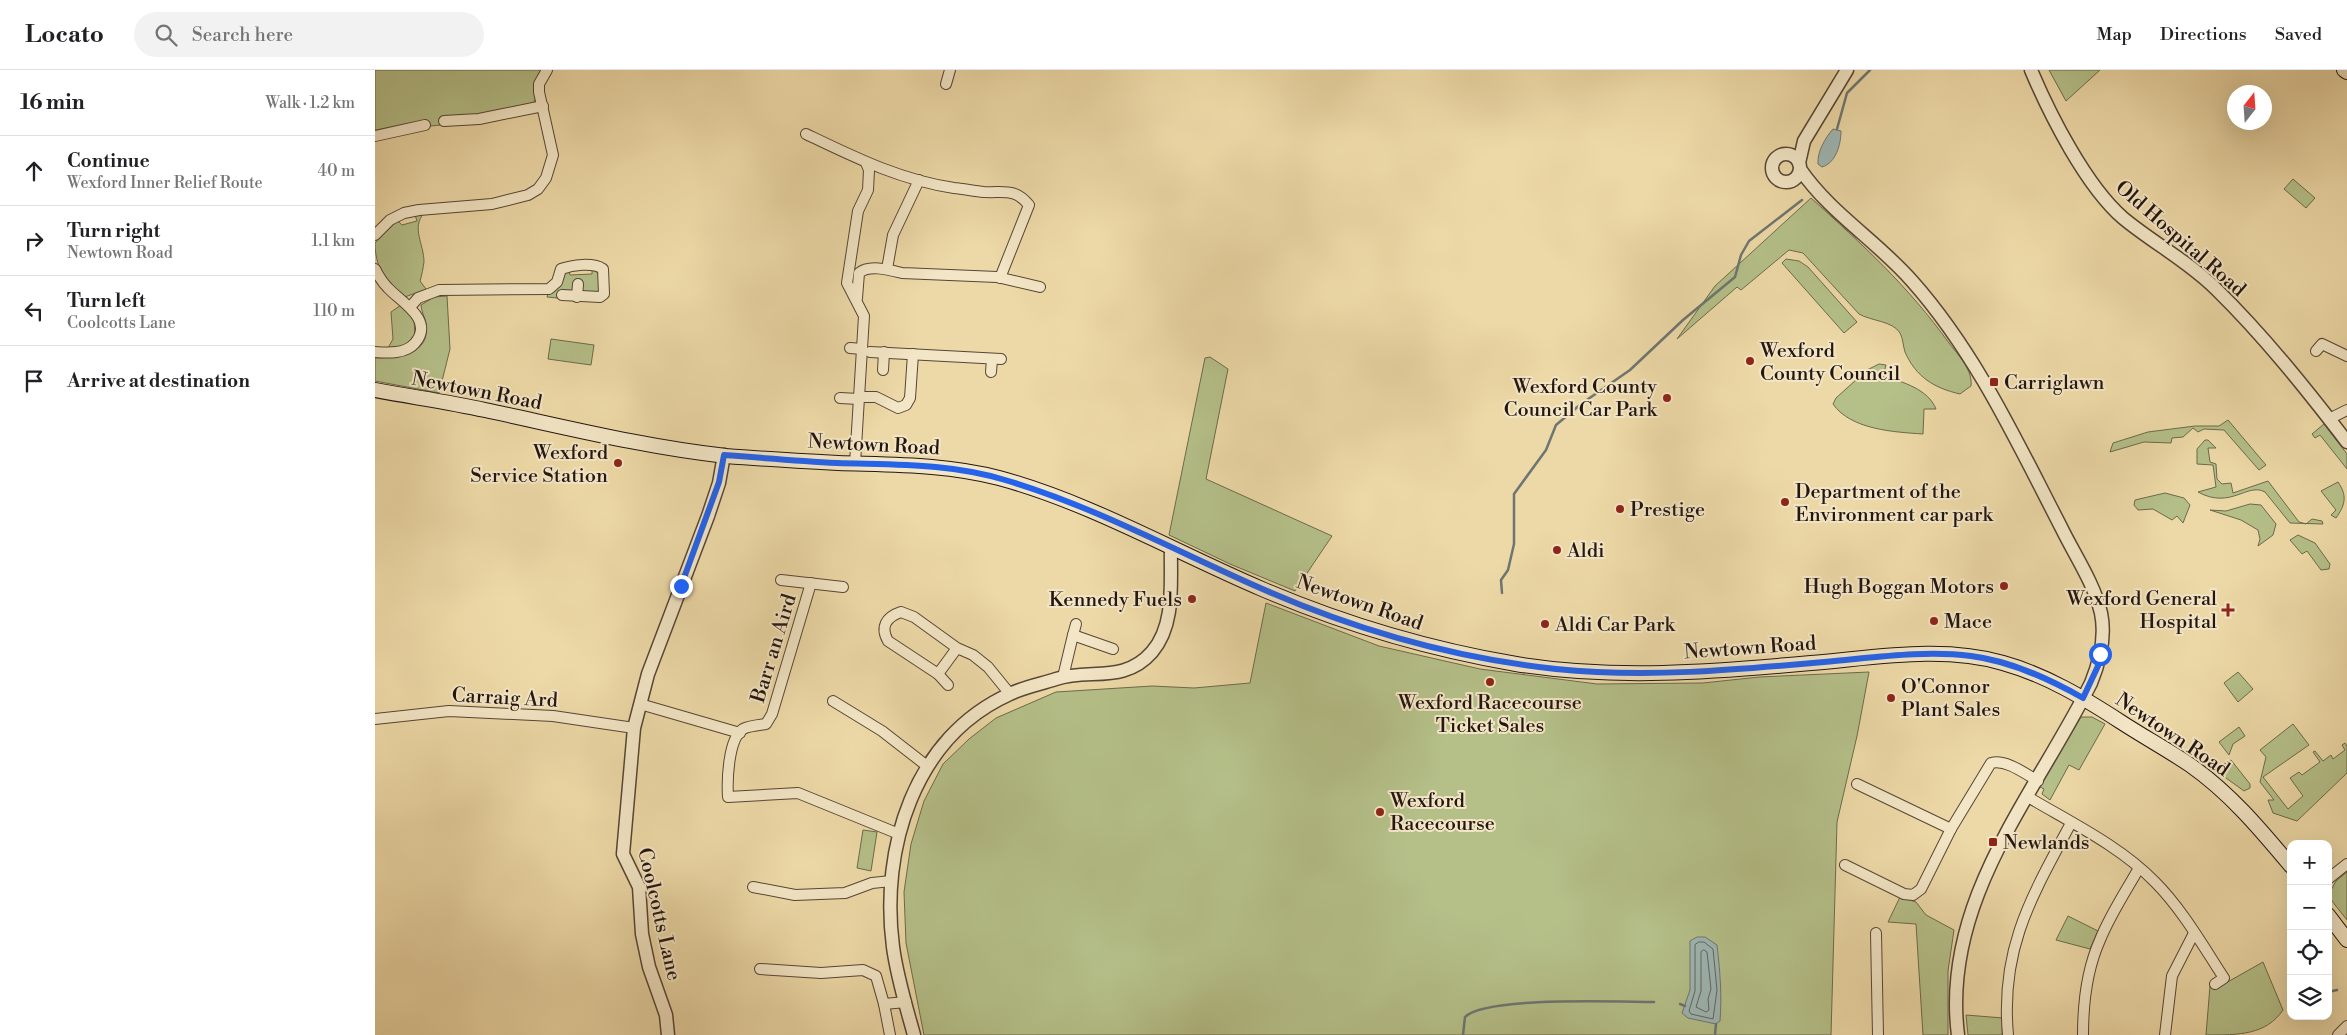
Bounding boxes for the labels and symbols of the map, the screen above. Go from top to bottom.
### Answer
north arrow [2227,85,2272,130]
street label: Old Hospital Road [2110,176,2251,303]
place label: Wexford County Council [1759,339,1900,387]
marker: Wexford County Council [1744,355,1756,367]
street label: Newtown Road [409,367,545,416]
place label: Carriglawn [2004,371,2105,396]
place label: Wexford County Council Car Park [1504,375,1659,423]
marker: Carriglawn [1988,376,2000,388]
marker: Wexford County Council Car Park [1661,392,1673,404]
street label: Newtown Road [807,430,941,461]
place label: Wexford Service Station [470,441,609,489]
marker: Wexford Service Station [612,457,624,469]
place label: Department of the Environment car park [1795,480,1994,528]
marker: Department of the Environment car park [1779,496,1791,508]
place label: Prestige [1630,498,1705,523]
marker: Prestige [1614,503,1626,515]
place label: Aldi [1566,539,1605,564]
marker: Aldi [1551,544,1563,556]
street label: Newtown Road [1293,570,1427,637]
route end [670,575,693,598]
place label: Hugh Boggan Motors [1804,575,1994,600]
marker: Hugh Boggan Motors [1998,580,2010,592]
place label: Wexford General Hospital [2066,587,2217,635]
place label: Kennedy Fuels [1049,588,1182,613]
street label: Barr an Aird [746,590,803,707]
marker: Kennedy Fuels [1186,593,1198,605]
marker: Wexford General Hospital [2221,603,2235,617]
place label: Mace [1944,610,1992,635]
place label: Aldi Car Park [1554,613,1676,638]
marker: Mace [1928,615,1940,627]
marker: Aldi Car Park [1539,618,1551,630]
street label: Newtown Road [1683,631,1818,666]
route start [2089,643,2112,666]
place label: O'Connor Plant Sales [1901,675,2000,723]
marker: Wexford Racecourse Ticket Sales [1484,676,1496,688]
street label: Carraig Ard [451,683,559,714]
street label: Newtown Road [2110,688,2235,783]
place label: Wexford Racecourse Ticket Sales [1397,691,1582,739]
marker: O'Connor Plant Sales [1885,692,1897,704]
place label: Wexford Racecourse [1389,789,1495,837]
marker: Wexford Racecourse [1374,806,1386,818]
place label: Newlands [2003,831,2090,856]
marker: Newlands [1987,836,1999,848]
street label: Coolcotts Lane [631,845,686,983]

